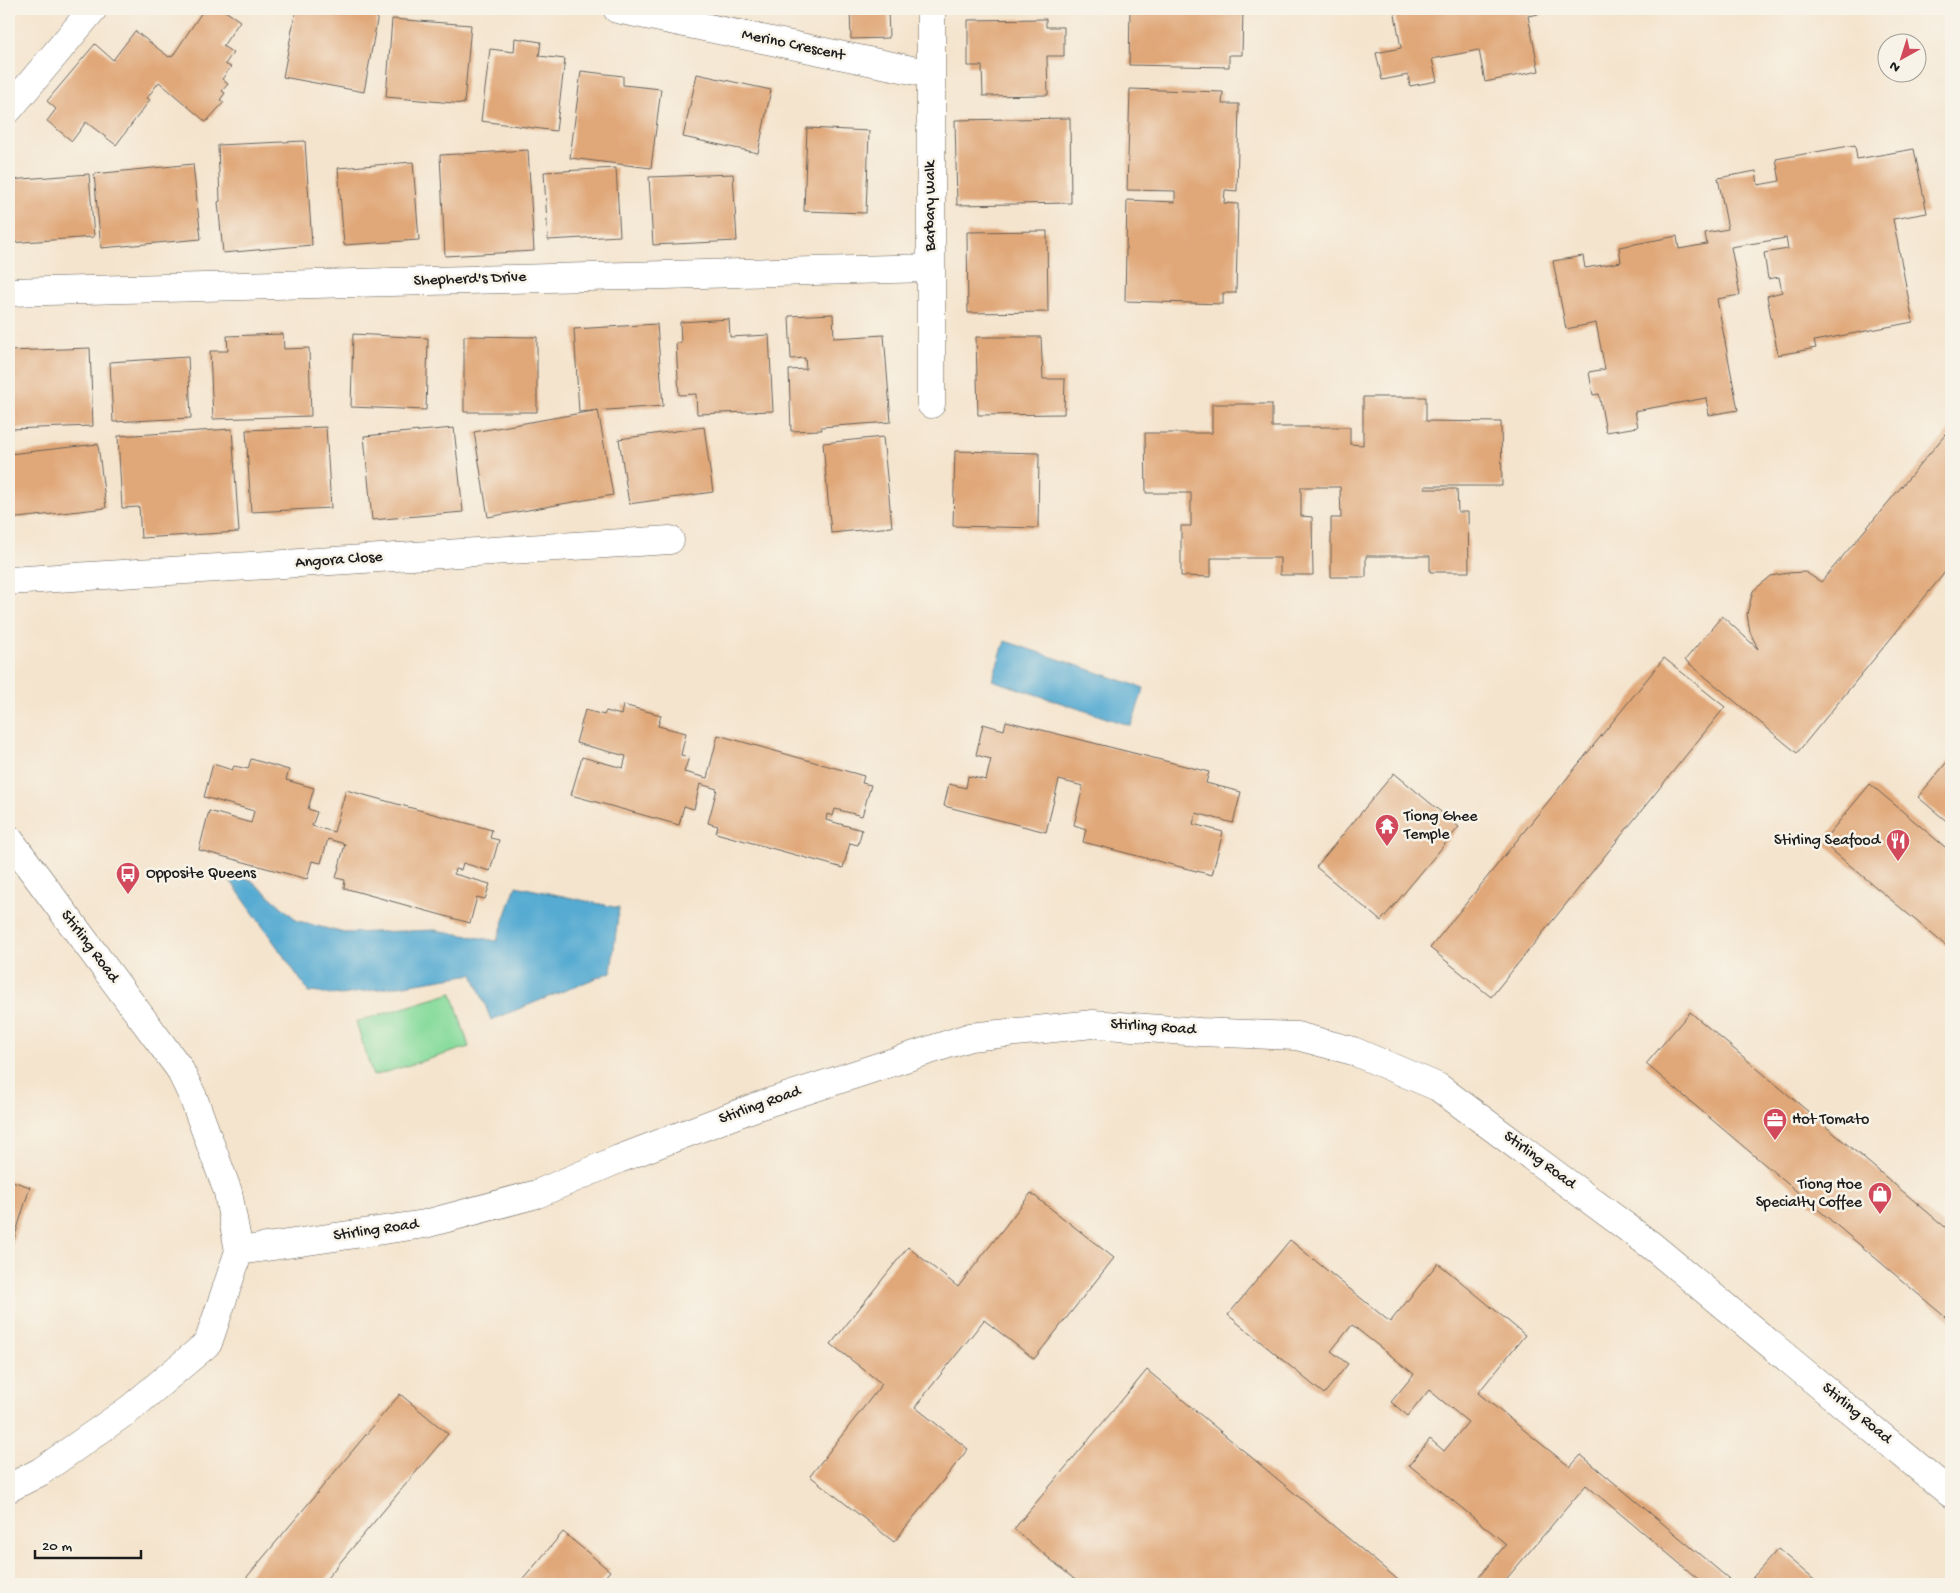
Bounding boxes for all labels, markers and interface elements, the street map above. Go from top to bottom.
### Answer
street label: Merino Crescent [740,26,848,66]
north arrow [1878,32,1928,82]
text: N [1886,57,1904,76]
street label: Barbary Walk [922,159,941,252]
street label: Shepherd's Drive [413,269,527,291]
street label: Angora Close [295,548,384,574]
place label: Tiong Ghee Temple [1403,808,1478,845]
temple icon: Tiong Ghee Temple [1374,813,1400,847]
restaurant icon: Stirling Seafood [1885,828,1911,862]
place label: Stirling Seafood [1774,832,1882,851]
bus stop icon: Opposite Queens [115,861,141,895]
place label: Opposite Queens [146,865,257,884]
street label: Stirling Road [56,907,123,988]
street label: Stirling Road [1110,1016,1198,1041]
street label: Stirling Road [717,1082,805,1130]
office icon: Hot Tomato [1762,1107,1788,1141]
place label: Hot Tomato [1792,1111,1869,1130]
street label: Stirling Road [1499,1128,1580,1195]
place label: Tiong Hoe Specialty Coffee [1756,1176,1863,1213]
shop icon: Tiong Hoe Specialty Coffee [1867,1181,1893,1215]
street label: Stirling Road [332,1215,421,1246]
street label: Stirling Road [1817,1379,1896,1450]
scale bar [35,1528,141,1560]
text: 20 m [42,1538,72,1556]

